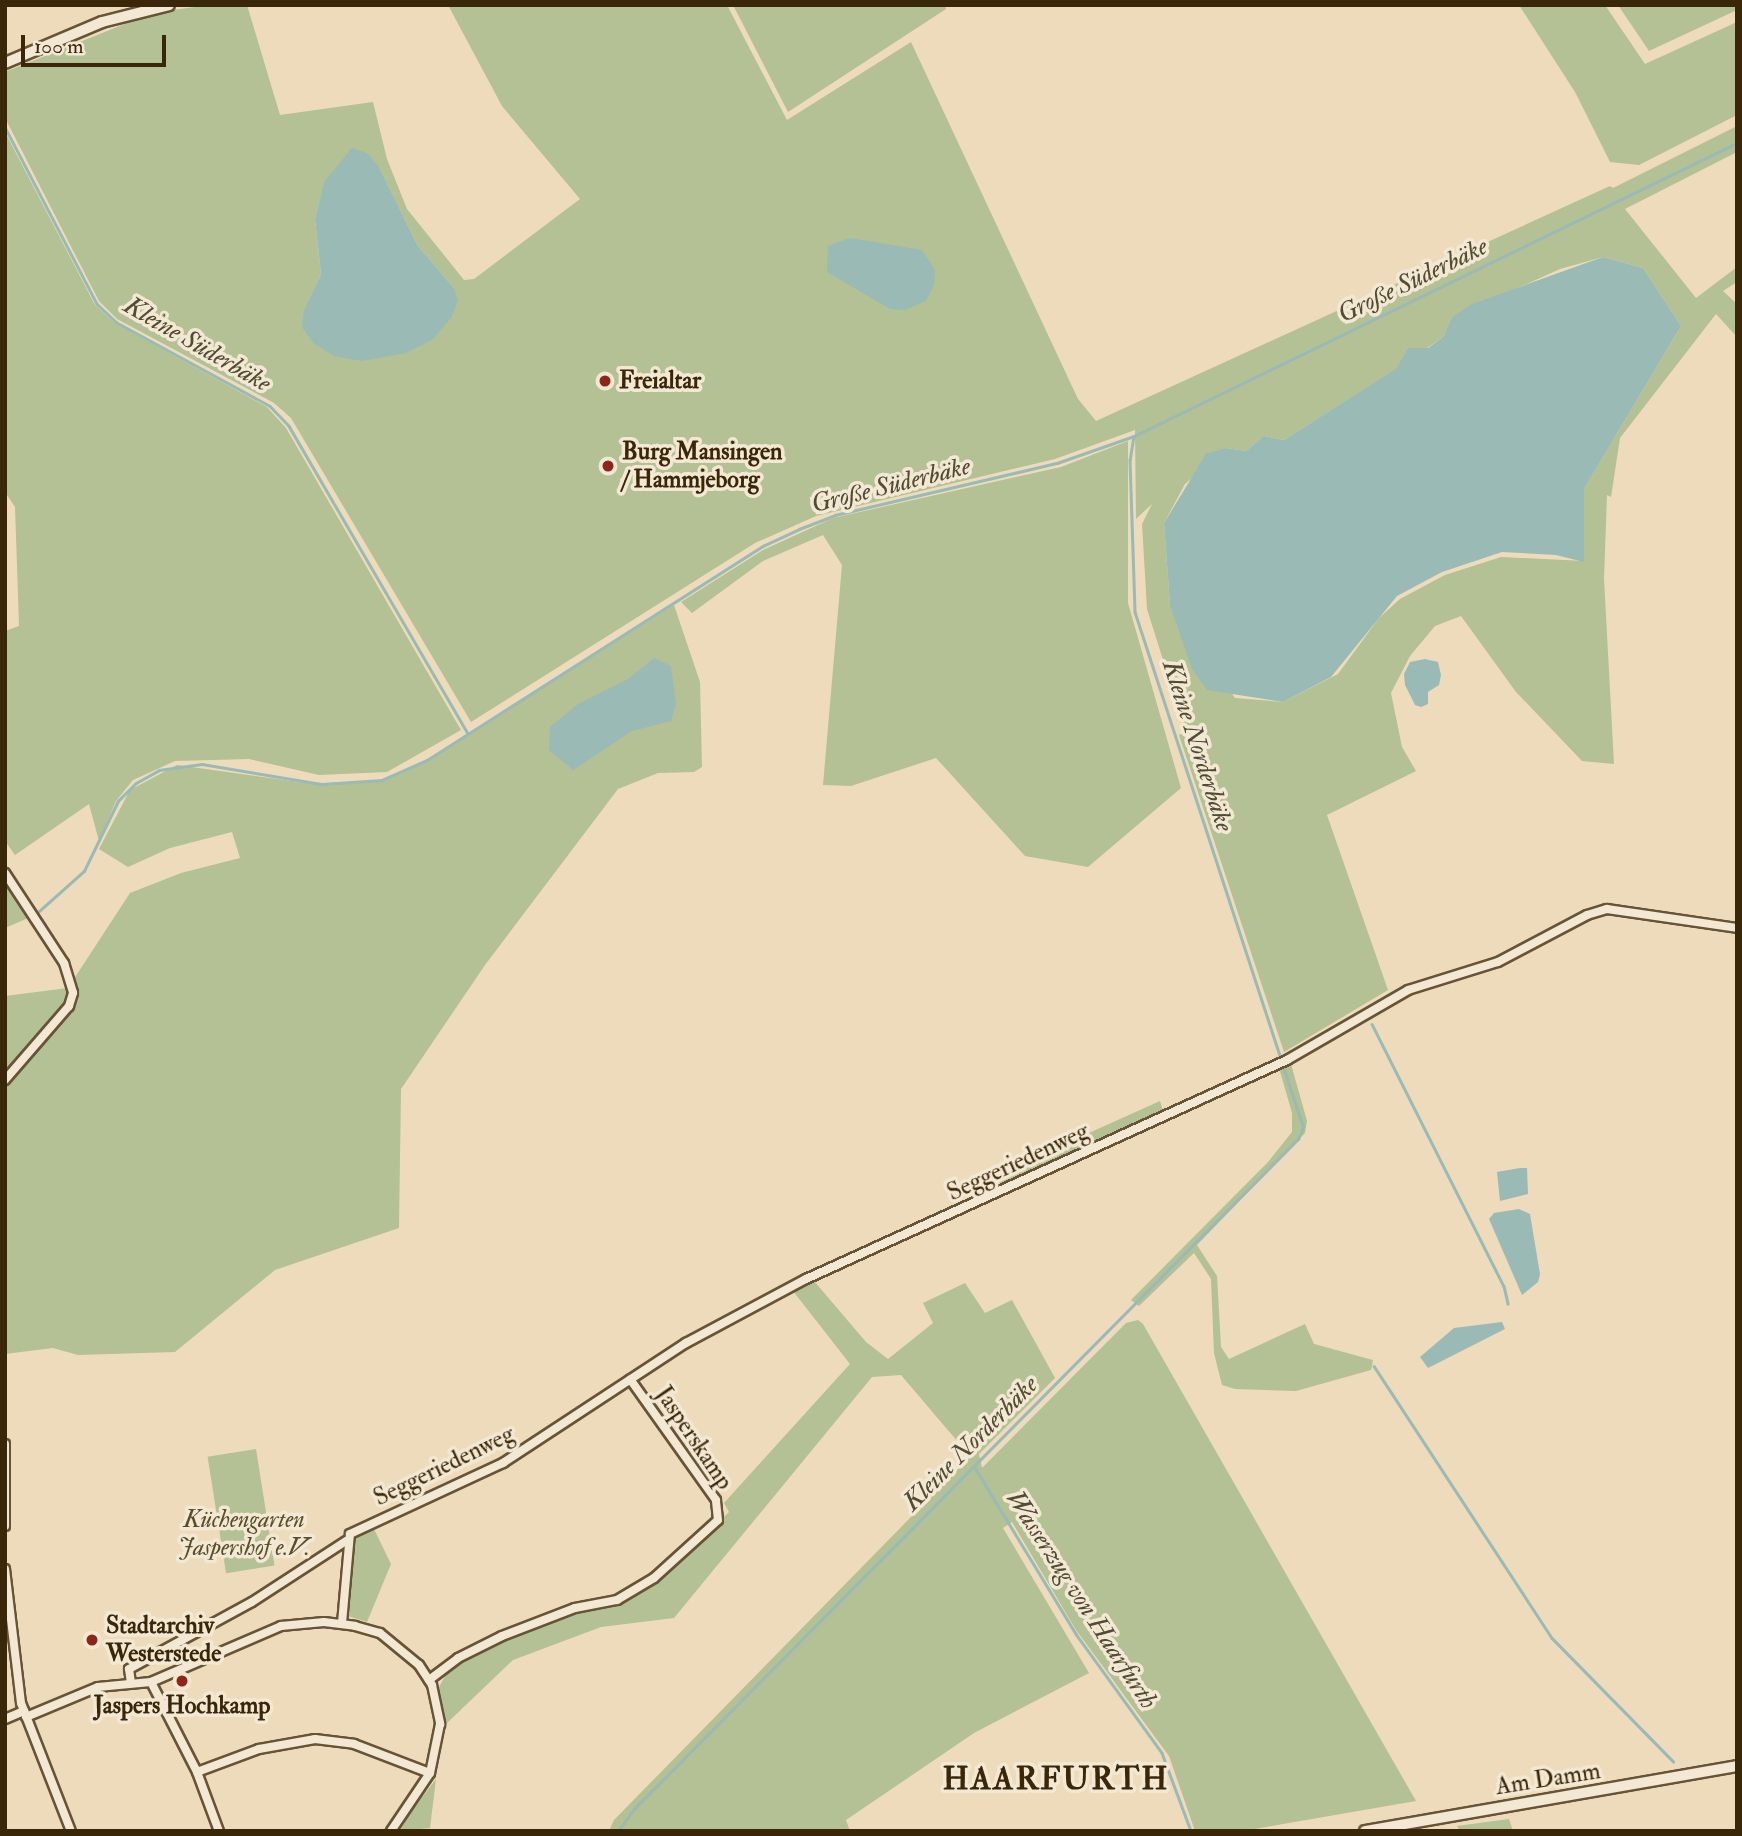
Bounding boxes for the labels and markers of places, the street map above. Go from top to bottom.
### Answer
place label: Freialtar [619,367,701,395]
marker: Freialtar [597,373,613,389]
place label: Burg Mansingen / Hammjeborg [622,438,782,494]
marker: Burg Mansingen / Hammjeborg [600,458,616,474]
place label: Stadtarchiv Westerstede [106,1612,221,1668]
marker: Stadtarchiv Westerstede [84,1632,100,1648]
marker: Jaspers Hochkamp [174,1673,190,1689]
place label: Jaspers Hochkamp [94,1692,270,1720]

